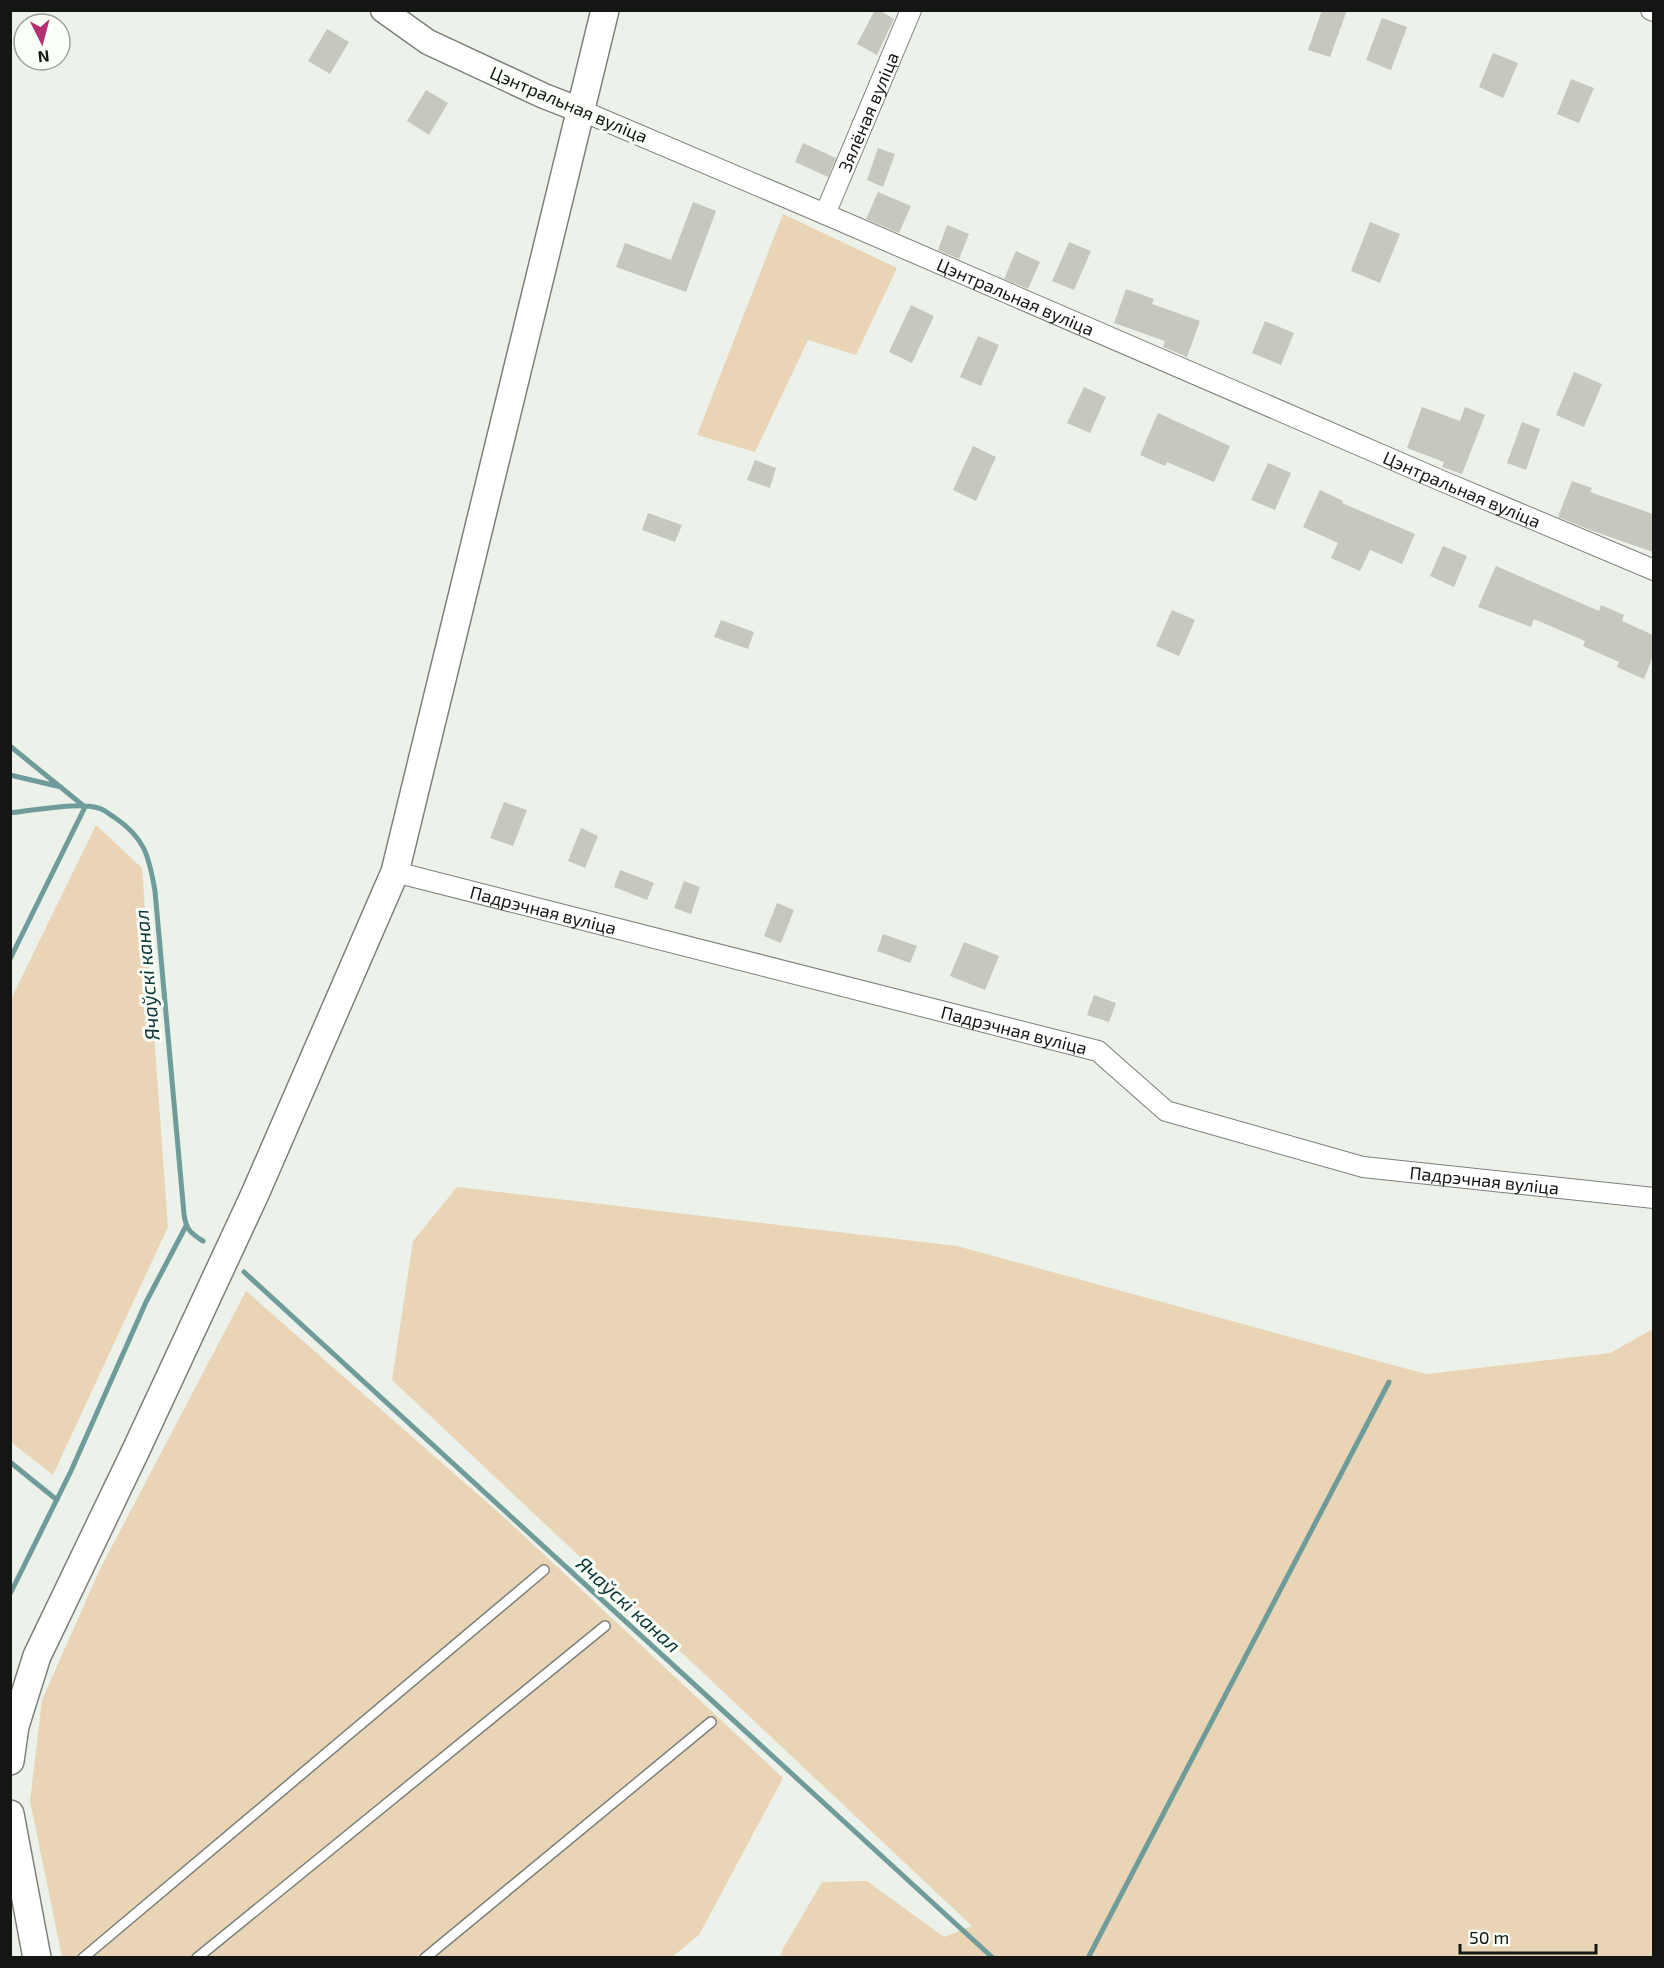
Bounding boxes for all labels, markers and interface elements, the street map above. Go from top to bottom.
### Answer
north arrow [12,12,72,72]
text: N [37,47,50,67]
street label: Зялёная вуліца [833,49,903,175]
street label: Цэнтральная вуліца [487,61,651,147]
street label: Цэнтральная вуліца [934,253,1098,340]
street label: Цэнтральная вуліца [1380,446,1544,532]
street label: Падрэчная вуліца [468,881,619,939]
water label: Ячаўскі канал [128,908,164,1042]
street label: Падрэчная вуліца [939,1000,1090,1059]
street label: Падрэчная вуліца [1409,1161,1560,1199]
water label: Ячаўскі канал [572,1551,686,1657]
scale bar [1460,1917,1596,1955]
text: 50 m [1469,1926,1509,1948]

